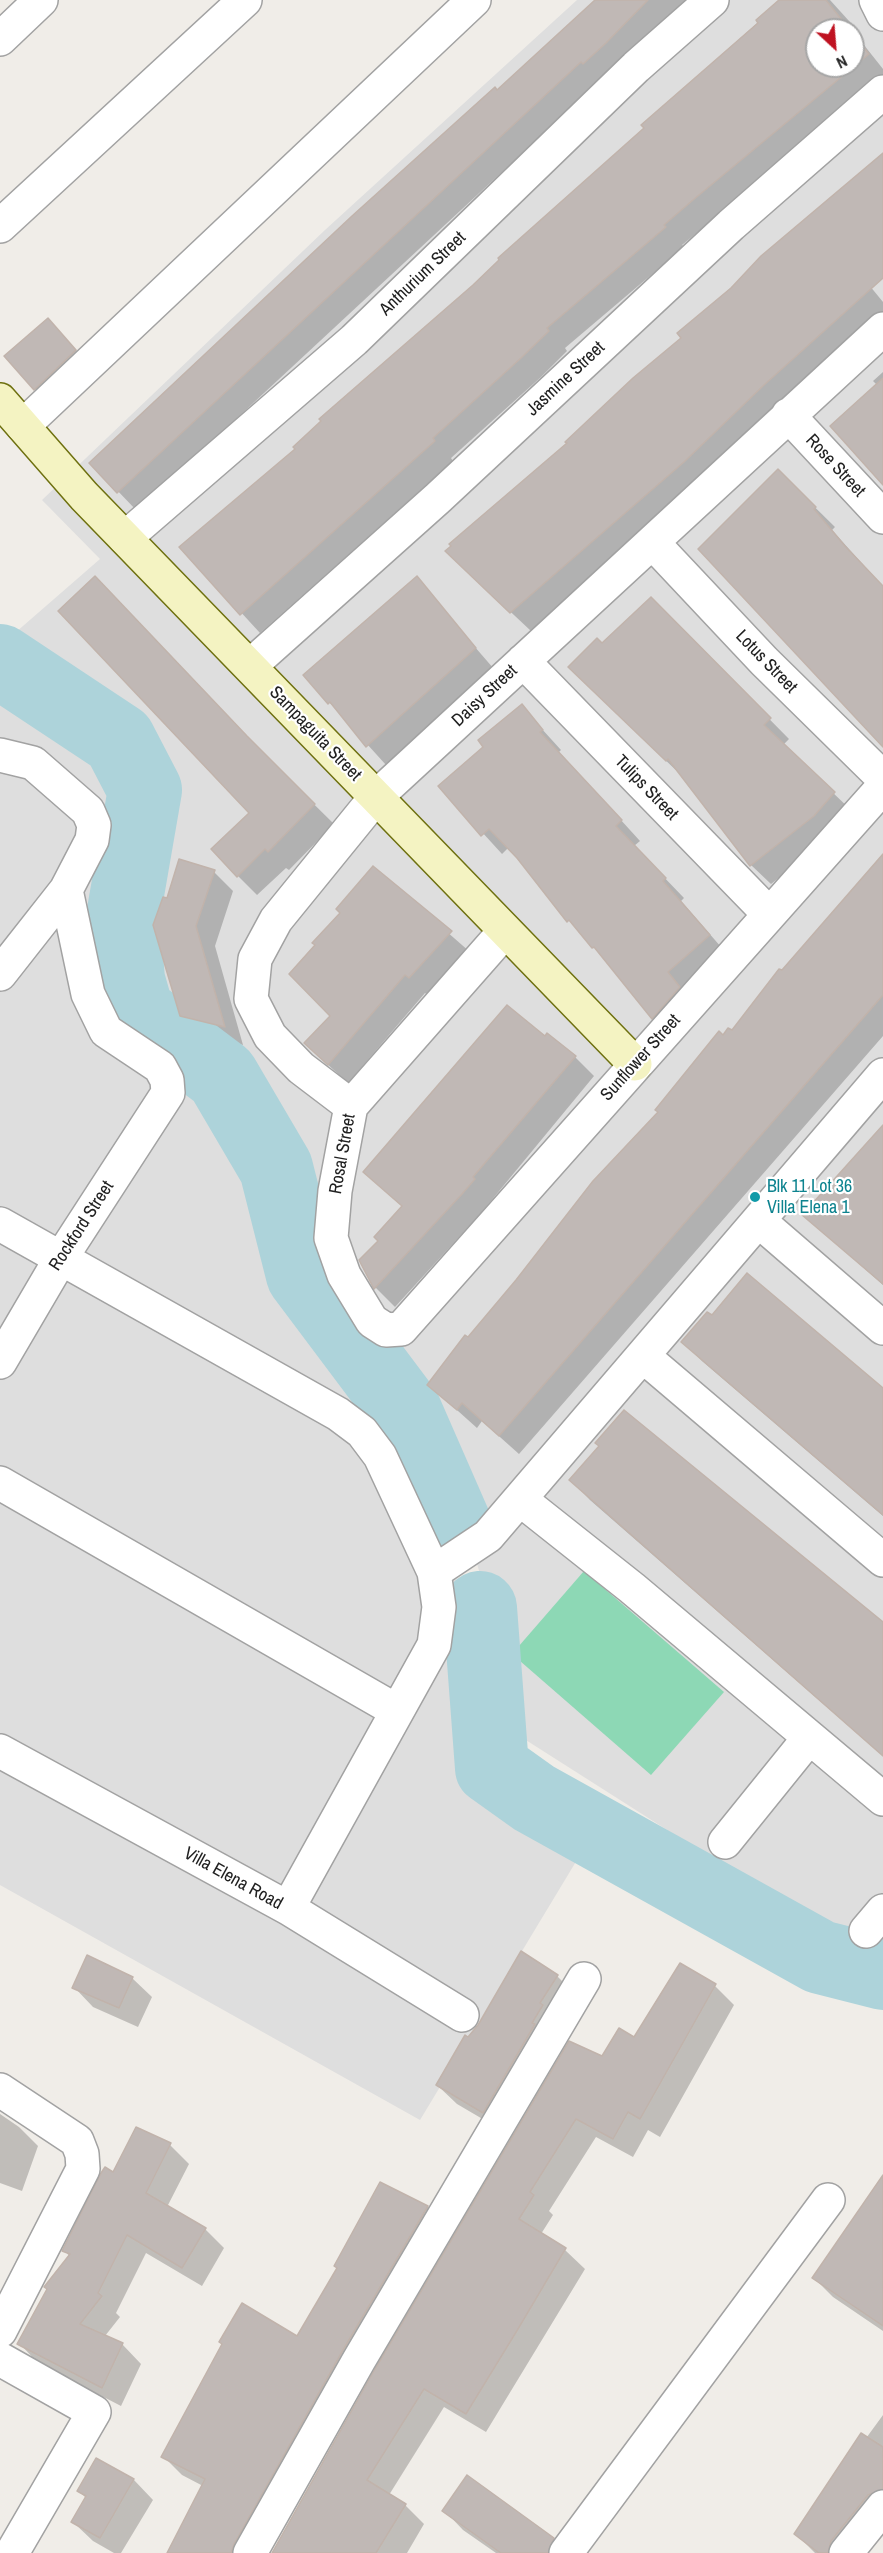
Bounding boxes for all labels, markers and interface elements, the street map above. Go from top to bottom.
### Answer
north arrow [805,18,865,78]
text: N [833,50,851,74]
street label: Anthurium Street [375,227,471,321]
street label: Jasmine Street [522,337,610,421]
street label: Rose Street [801,430,869,502]
street label: Lotus Street [731,626,801,698]
street label: Daisy Street [448,660,522,732]
street label: Sampaguita Street [264,682,366,786]
street label: Tulips Street [610,751,682,825]
street label: Sunflower Street [596,1010,686,1106]
street label: Rosal Street [325,1112,361,1196]
place label: Blk 11 Lot 36 Villa Elena 1 [767,1176,852,1218]
street label: Rockford Street [45,1177,119,1275]
marker: Blk 11 Lot 36 Villa Elena 1 [748,1190,762,1204]
street label: Villa Elena Road [180,1843,286,1915]

